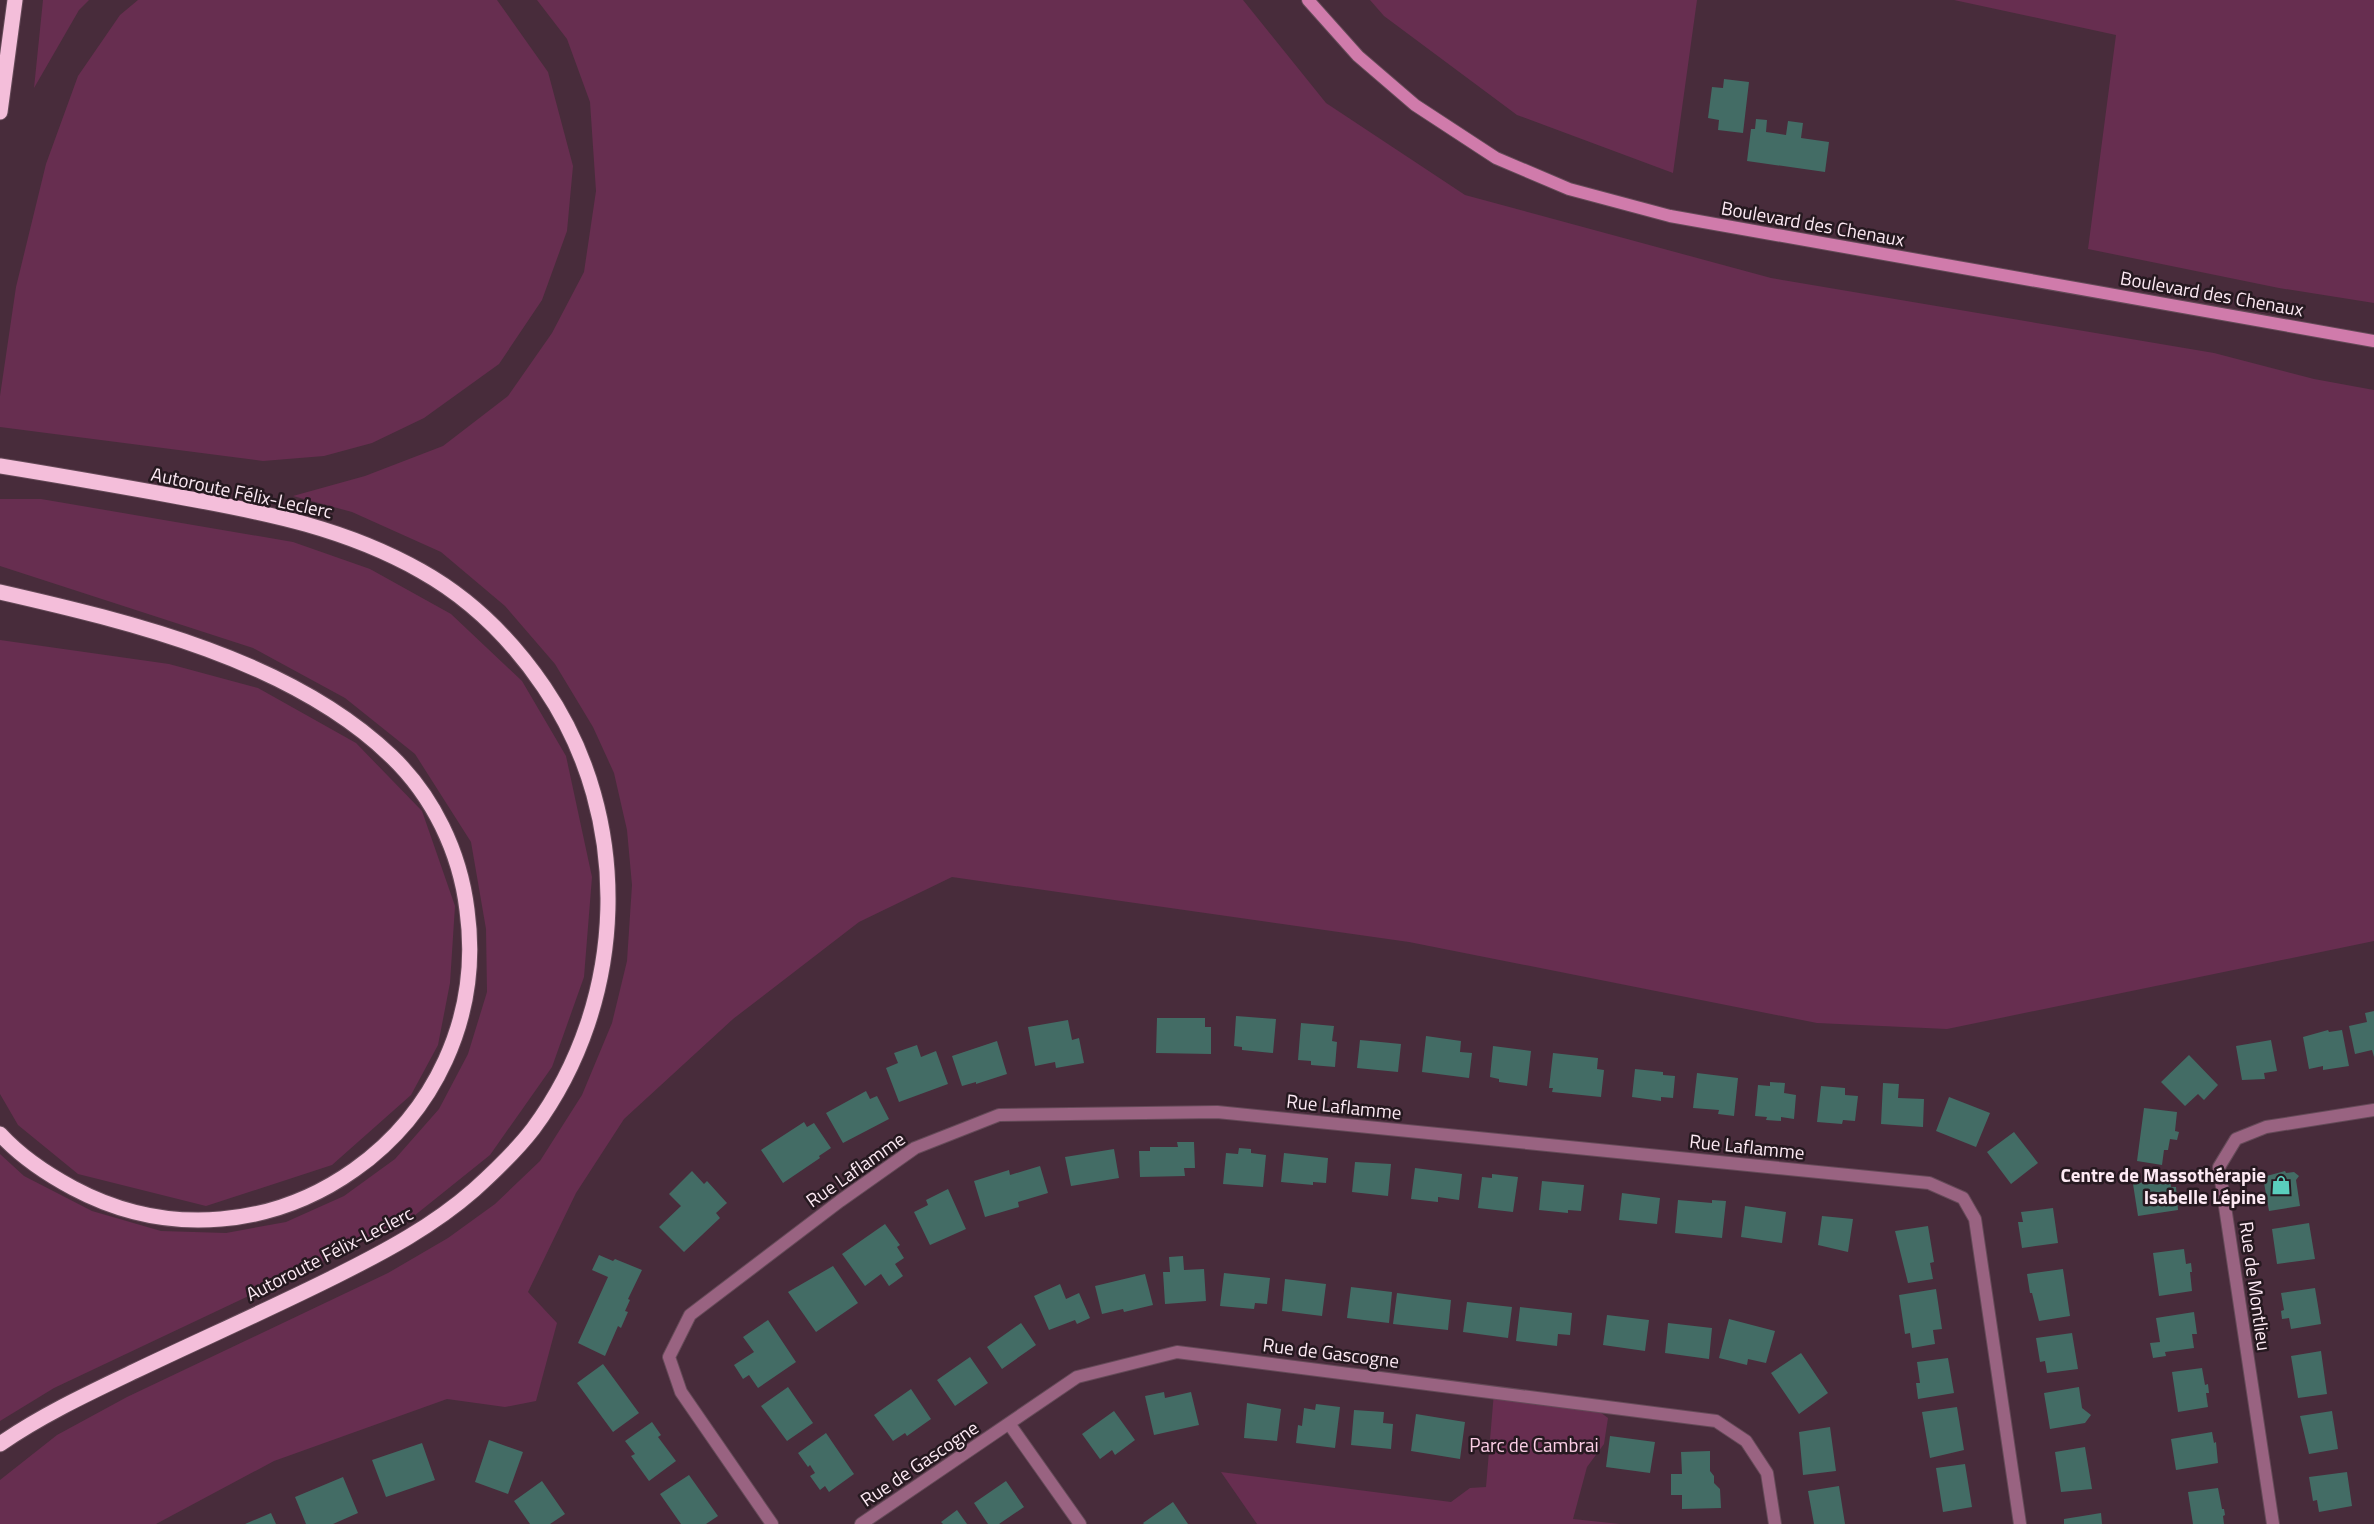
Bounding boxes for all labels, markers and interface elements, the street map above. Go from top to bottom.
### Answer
street label: Boulevard des Chenaux [1719,193,1907,253]
street label: Boulevard des Chenaux [2118,263,2306,323]
street label: Autoroute Félix-Leclerc [149,459,335,525]
street label: Rue Laflamme [1285,1086,1403,1126]
street label: Rue Laflamme [799,1124,911,1214]
street label: Rue Laflamme [1688,1126,1806,1166]
place label: Centre de Massothérapie Isabelle Lépine [2061,1160,2266,1211]
shop icon: Centre de Massothérapie Isabelle Lépine [2270,1174,2292,1196]
street label: Autoroute Félix-Leclerc [240,1198,418,1308]
street label: Rue de Montlieu [2233,1219,2279,1353]
street label: Rue de Gascogne [1261,1329,1401,1375]
street label: Rue de Gascogne [854,1413,984,1513]
park label: Parc de Cambrai [1469,1430,1599,1459]

